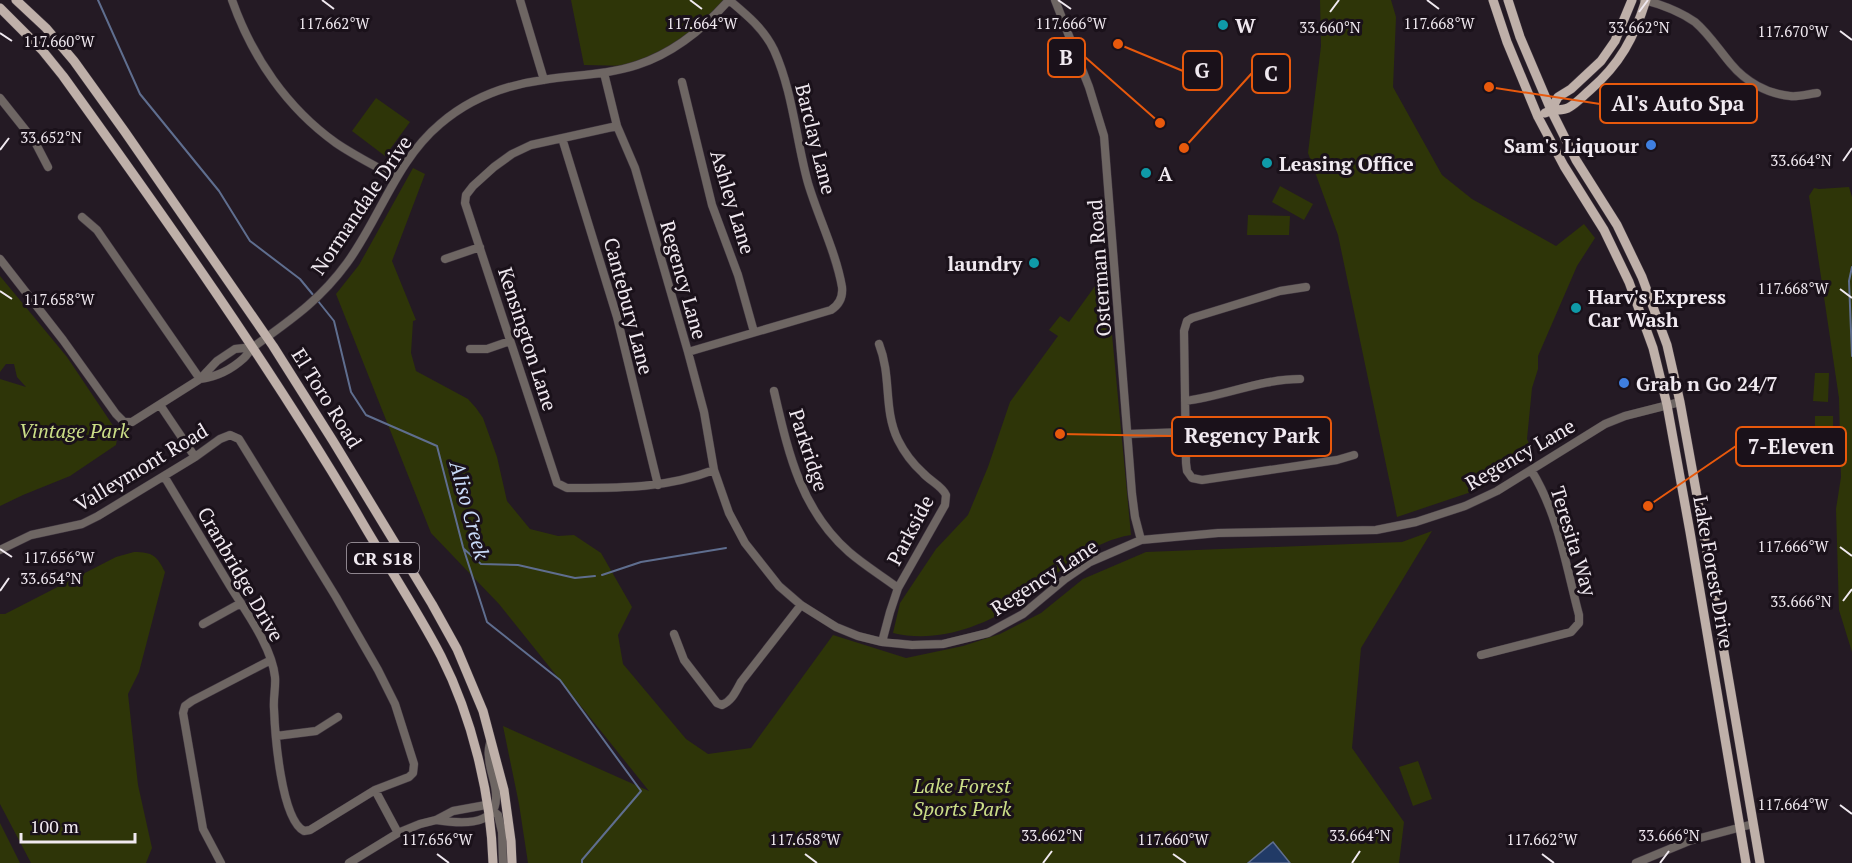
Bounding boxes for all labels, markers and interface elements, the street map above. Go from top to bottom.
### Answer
place label: W [1235,12,1256,39]
text: 117.662°W [298,13,370,33]
text: 117.664°W [666,13,738,33]
text: 117.666°W [1035,13,1107,33]
text: 117.668°W [1403,13,1475,33]
text: 33.660°N [1299,17,1361,37]
text: 33.662°N [1608,17,1670,37]
marker: W [1216,18,1230,32]
text: 117.670°W [1757,21,1829,41]
text: 117.660°W [23,31,95,51]
callout: B [1048,38,1085,77]
text: B [1059,43,1073,71]
callout: G [1183,51,1222,90]
callout: C [1252,54,1290,93]
text: G [1195,56,1210,84]
text: C [1264,59,1278,87]
street label: Barclay Lane [789,81,843,197]
callout: Al's Auto Spa [1600,84,1757,123]
text: Al's Auto Spa [1611,89,1745,117]
text: 33.652°N [20,127,82,147]
street label: Normandale Drive [304,130,418,280]
place label: Sam's Liquour [1504,132,1639,159]
marker: Sam's Liquour [1644,138,1658,152]
street label: Ashley Lane [704,147,762,257]
place label: Leasing Office [1279,150,1414,177]
text: 33.664°N [1770,150,1832,170]
marker: Leasing Office [1260,156,1274,170]
place label: A [1158,160,1173,187]
marker: A [1139,166,1153,180]
street label: Osterman Road [1081,199,1117,337]
street label: Regency Lane [654,218,714,342]
street label: Cantebury Lane [598,235,660,377]
place label: laundry [948,250,1022,277]
marker: laundry [1027,256,1041,270]
street label: Kensington Lane [492,264,564,414]
text: 117.668°W [1757,278,1829,298]
place label: Harv's Express Car Wash [1588,283,1726,333]
text: 117.658°W [23,289,95,309]
marker: Harv's Express Car Wash [1569,301,1583,315]
street label: El Toro Road [286,343,368,453]
place label: Grab n Go 24/7 [1636,370,1778,397]
marker: Grab n Go 24/7 [1617,376,1631,390]
street label: Parkridge [783,405,835,495]
street label: Regency Lane [1460,412,1580,496]
park label: Vintage Park [19,417,130,444]
street label: Valleymont Road [69,417,213,517]
callout: Regency Park [1172,417,1331,456]
text: Regency Park [1184,421,1320,449]
callout: 7-Eleven [1736,427,1846,466]
text: 7-Eleven [1748,432,1835,460]
water label: Aliso Creek [443,456,497,563]
street label: Teresita Way [1544,483,1604,600]
street label: Parkside [880,490,940,570]
street label: Lake Forest Drive [1687,494,1741,650]
street label: Cranbridge Drive [191,502,291,646]
street label: Regency Lane [985,532,1103,622]
text: 117.666°W [1757,536,1829,556]
road number: CR S18 [347,543,419,573]
text: 117.656°W [23,547,95,567]
text: 33.654°N [20,568,82,588]
text: 33.666°N [1770,591,1832,611]
park label: Lake Forest Sports Park [912,772,1012,822]
text: 117.664°W [1757,794,1829,814]
scale bar [21,806,135,844]
text: 100 m [30,814,79,838]
text: 33.662°N [1021,825,1083,845]
text: 33.664°N [1329,825,1391,845]
text: 33.666°N [1638,825,1700,845]
text: 117.656°W [401,829,473,849]
text: 117.658°W [769,829,841,849]
text: 117.660°W [1137,829,1209,849]
text: 117.662°W [1506,829,1578,849]

